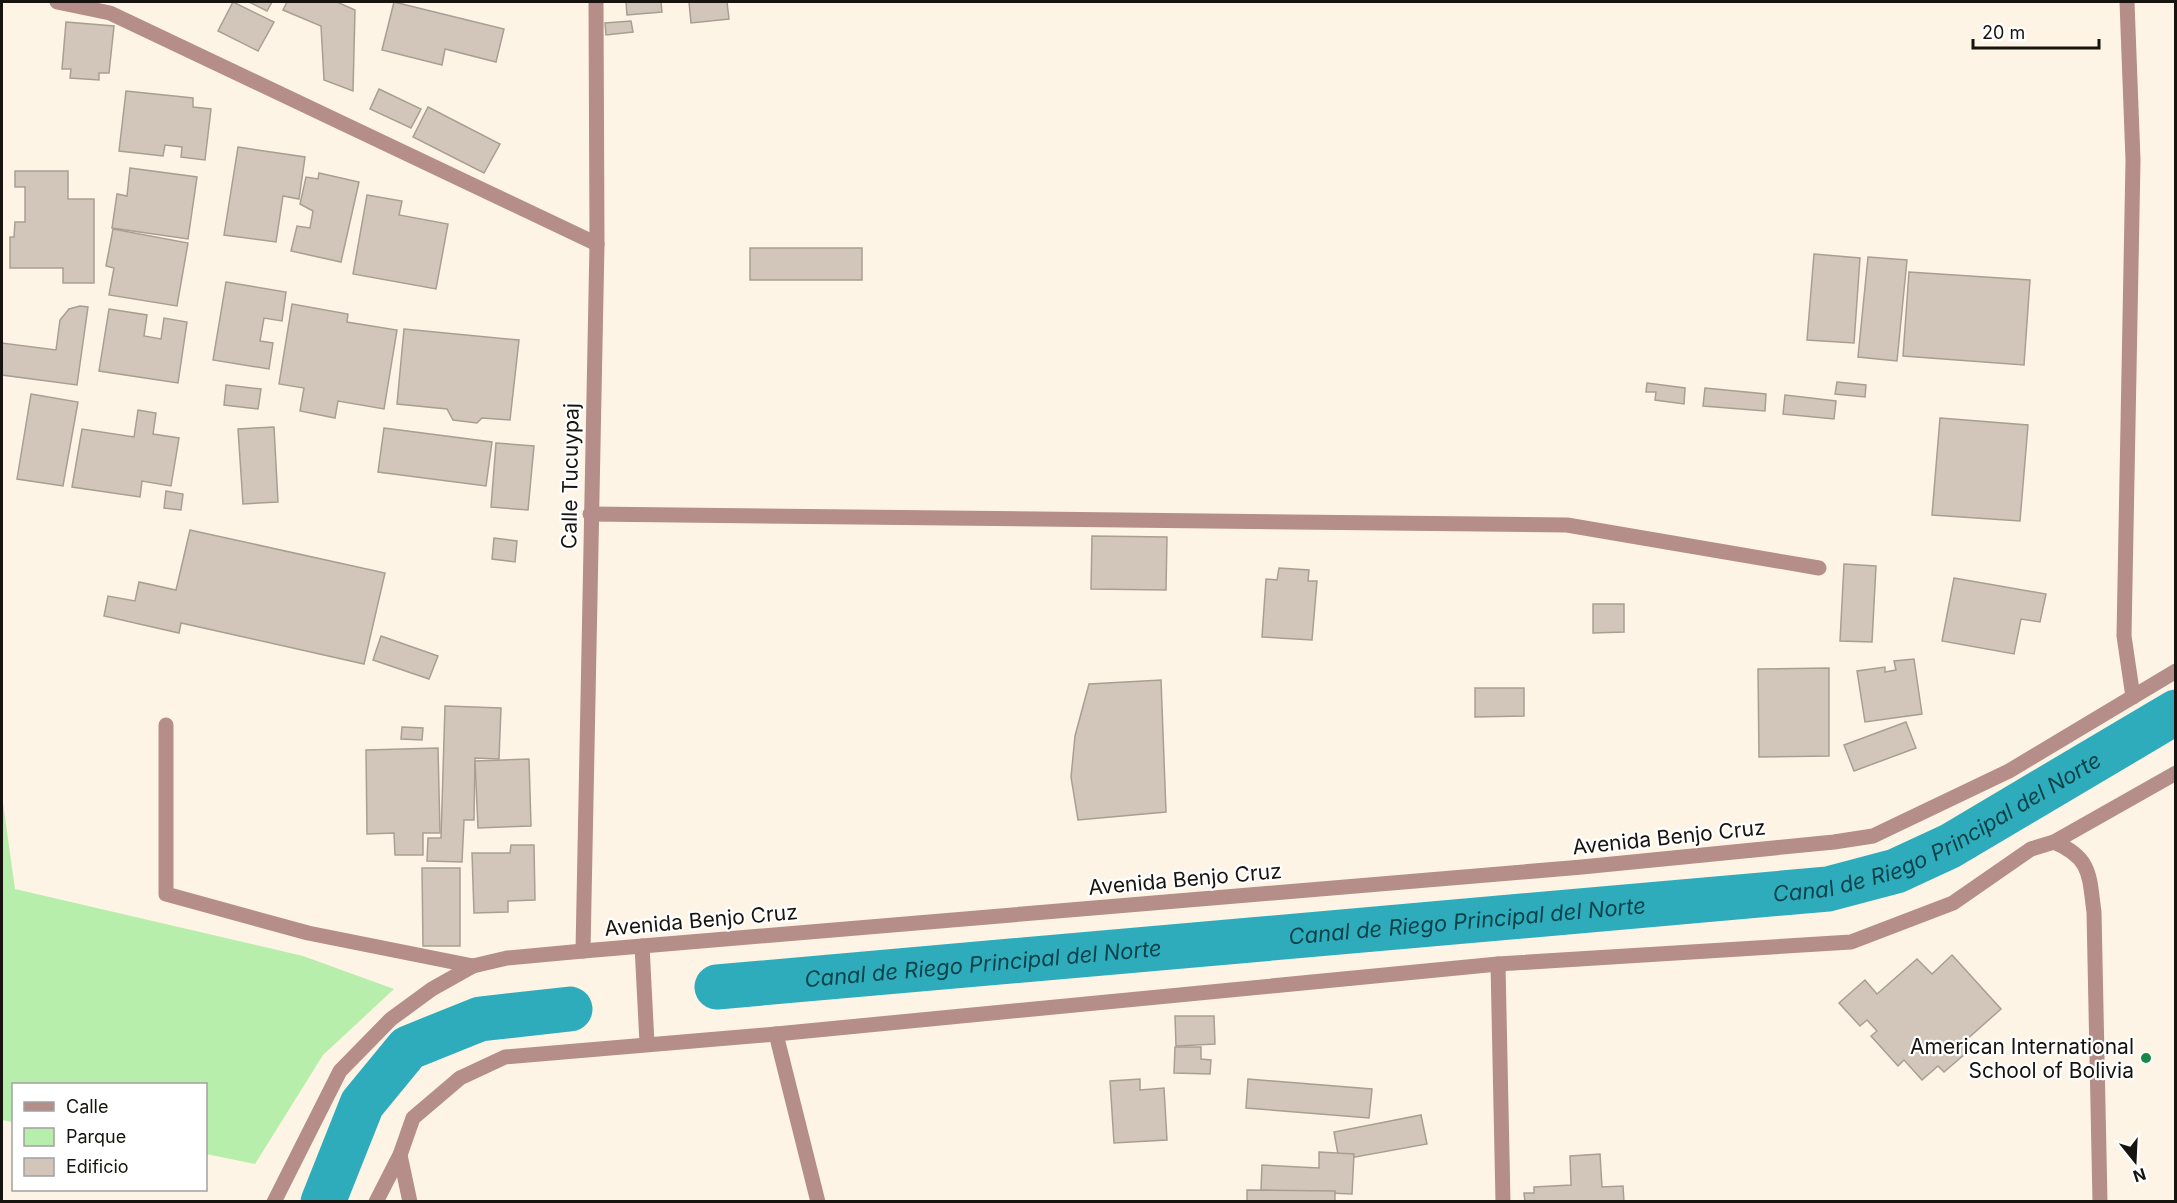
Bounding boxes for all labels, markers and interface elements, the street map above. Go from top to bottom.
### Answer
scale bar [1973,12,2099,50]
text: 20 m [1982,22,2025,43]
street label: Calle Tucuypaj [556,403,584,549]
water label: Canal de Riego Principal del Norte [1772,747,2105,907]
street label: Avenida Benjo Cruz [1571,814,1767,860]
street label: Avenida Benjo Cruz [1087,858,1283,900]
water label: Canal de Riego Principal del Norte [1287,892,1647,950]
street label: Avenida Benjo Cruz [603,899,799,941]
water label: Canal de Riego Principal del Norte [803,935,1163,992]
place label: American International School of Bolivia [1910,1034,2134,1083]
marker: American International School of Bolivia [2139,1051,2153,1065]
legend [12,1083,207,1191]
text: Calle [66,1096,108,1117]
text: Parque [66,1126,126,1147]
north arrow [2105,1131,2165,1191]
text: Edificio [66,1156,129,1177]
text: N [2131,1164,2149,1187]

